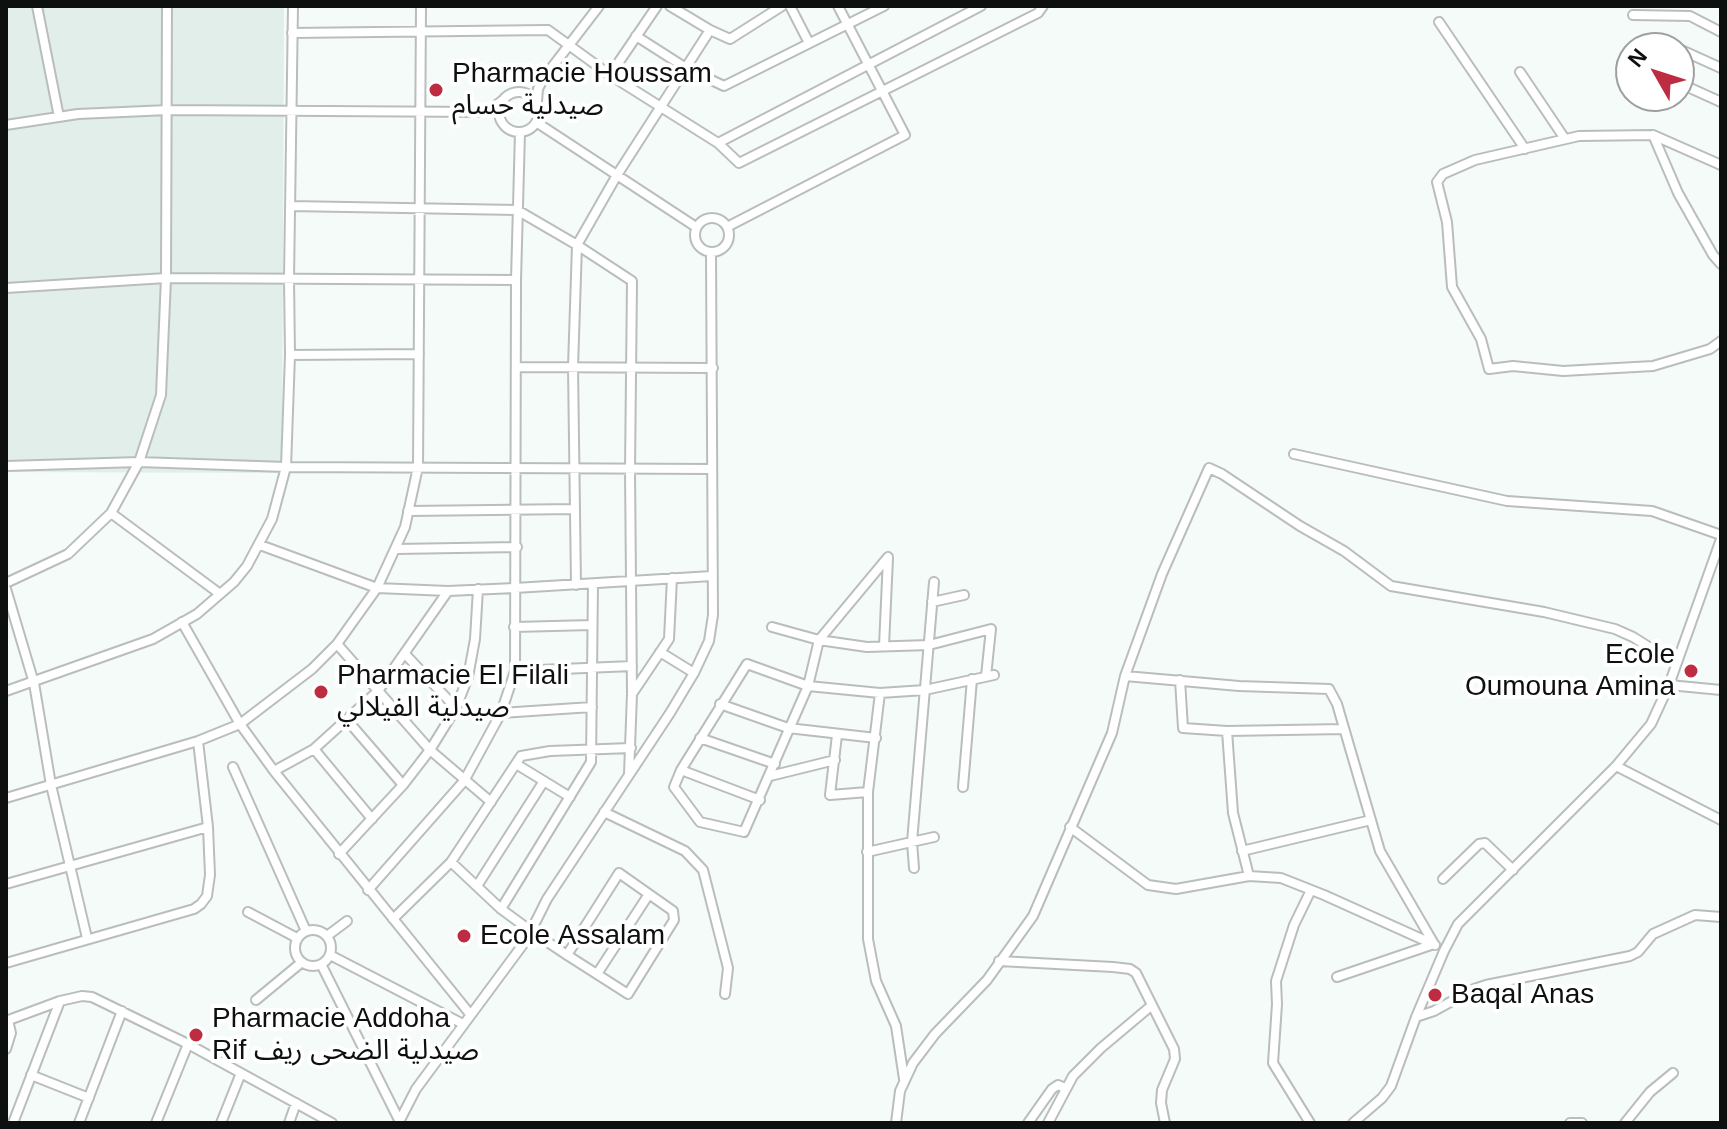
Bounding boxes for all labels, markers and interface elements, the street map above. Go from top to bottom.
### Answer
north arrow [1615,32,1695,112]
text: N [1623,44,1652,72]
place label: Pharmacie Houssam صيدلية حسام [452,57,712,123]
marker: Pharmacie Houssam صيدلية حسام [427,81,445,99]
place label: Ecole Oumouna Amina [1465,638,1675,704]
place label: Pharmacie El Filali صيدلية الفيلالي [337,659,569,725]
marker: Ecole Oumouna Amina [1682,662,1700,680]
marker: Pharmacie El Filali صيدلية الفيلالي [312,683,330,701]
place label: Ecole Assalam [480,919,665,953]
marker: Ecole Assalam [455,927,473,945]
place label: Baqal Anas [1451,978,1594,1012]
marker: Baqal Anas [1426,986,1444,1004]
place label: Pharmacie Addoha Rif صيدلية الضحى ريف [212,1002,479,1068]
marker: Pharmacie Addoha Rif صيدلية الضحى ريف [187,1026,205,1044]

